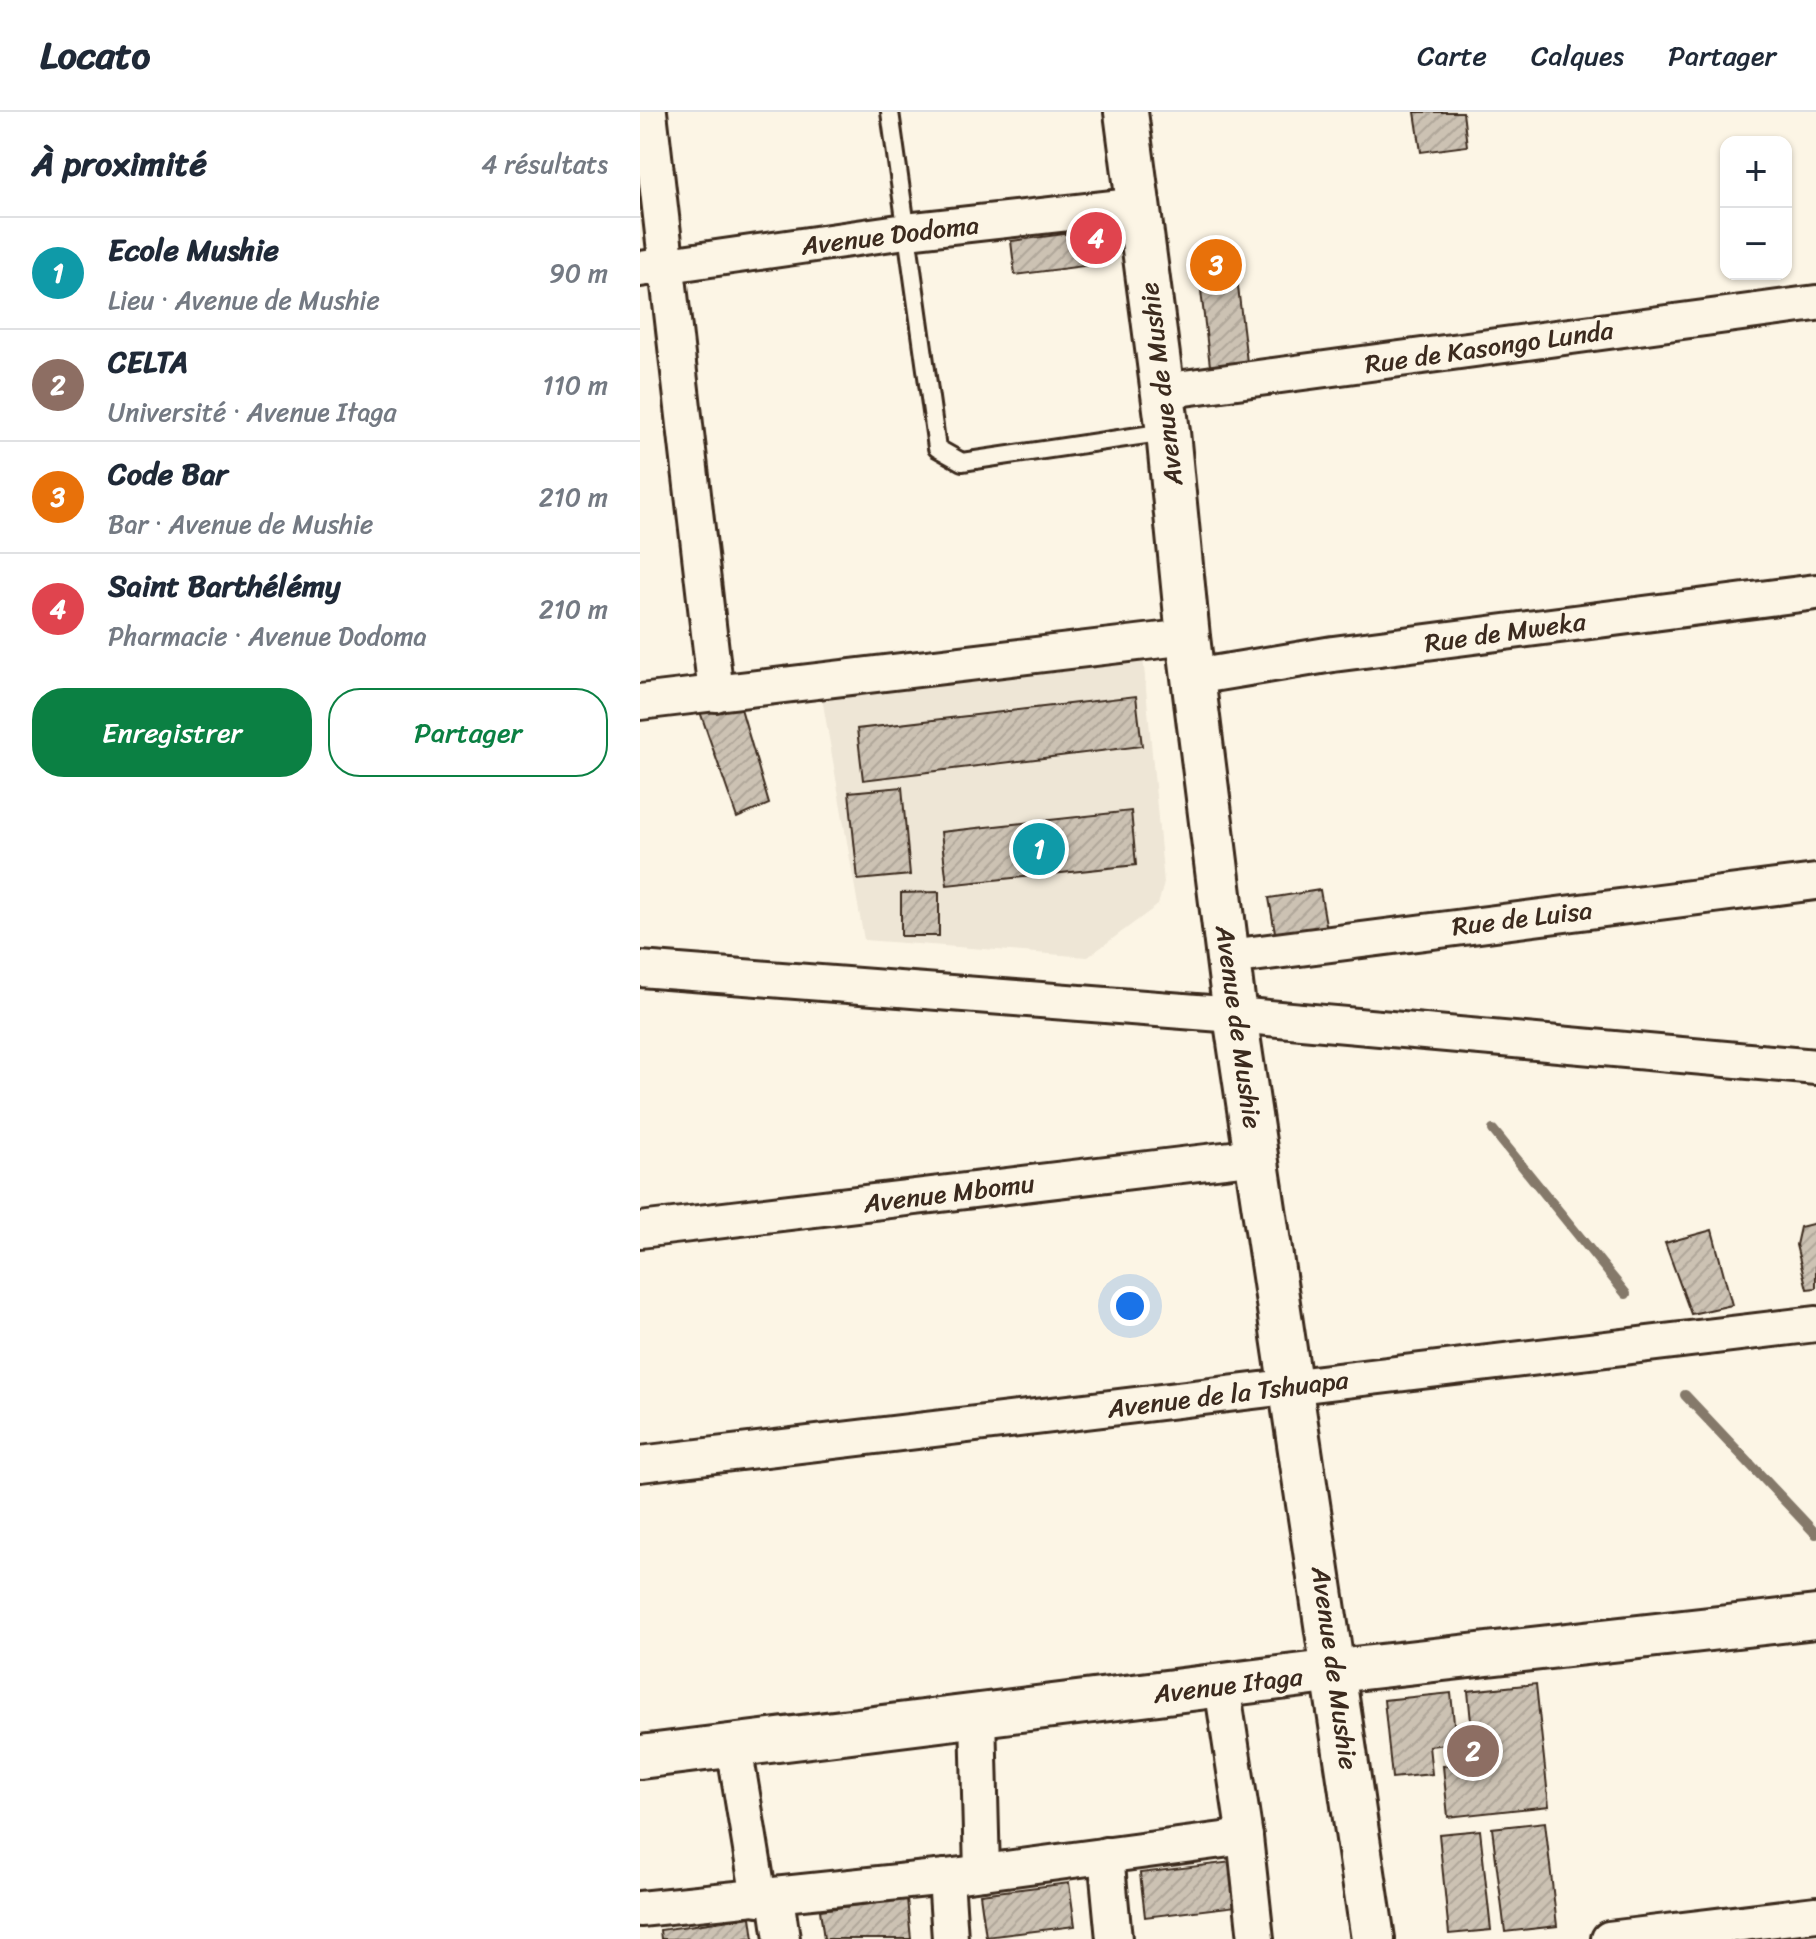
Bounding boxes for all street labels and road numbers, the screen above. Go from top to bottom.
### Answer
street label: Avenue Dodoma [798,201,981,269]
street label: Avenue de Mushie [1126,280,1196,489]
street label: Rue de Kasongo Lunda [1362,307,1617,387]
street label: Rue de Mweka [1421,598,1589,666]
street label: Rue de Luisa [1449,887,1595,949]
street label: Avenue de Mushie [1202,921,1276,1132]
street label: Avenue Mbomu [860,1160,1037,1226]
street label: Avenue de la Tshuapa [1104,1356,1352,1432]
street label: Avenue de Mushie [1298,1562,1372,1773]
street label: Avenue Itaga [1150,1653,1306,1717]

